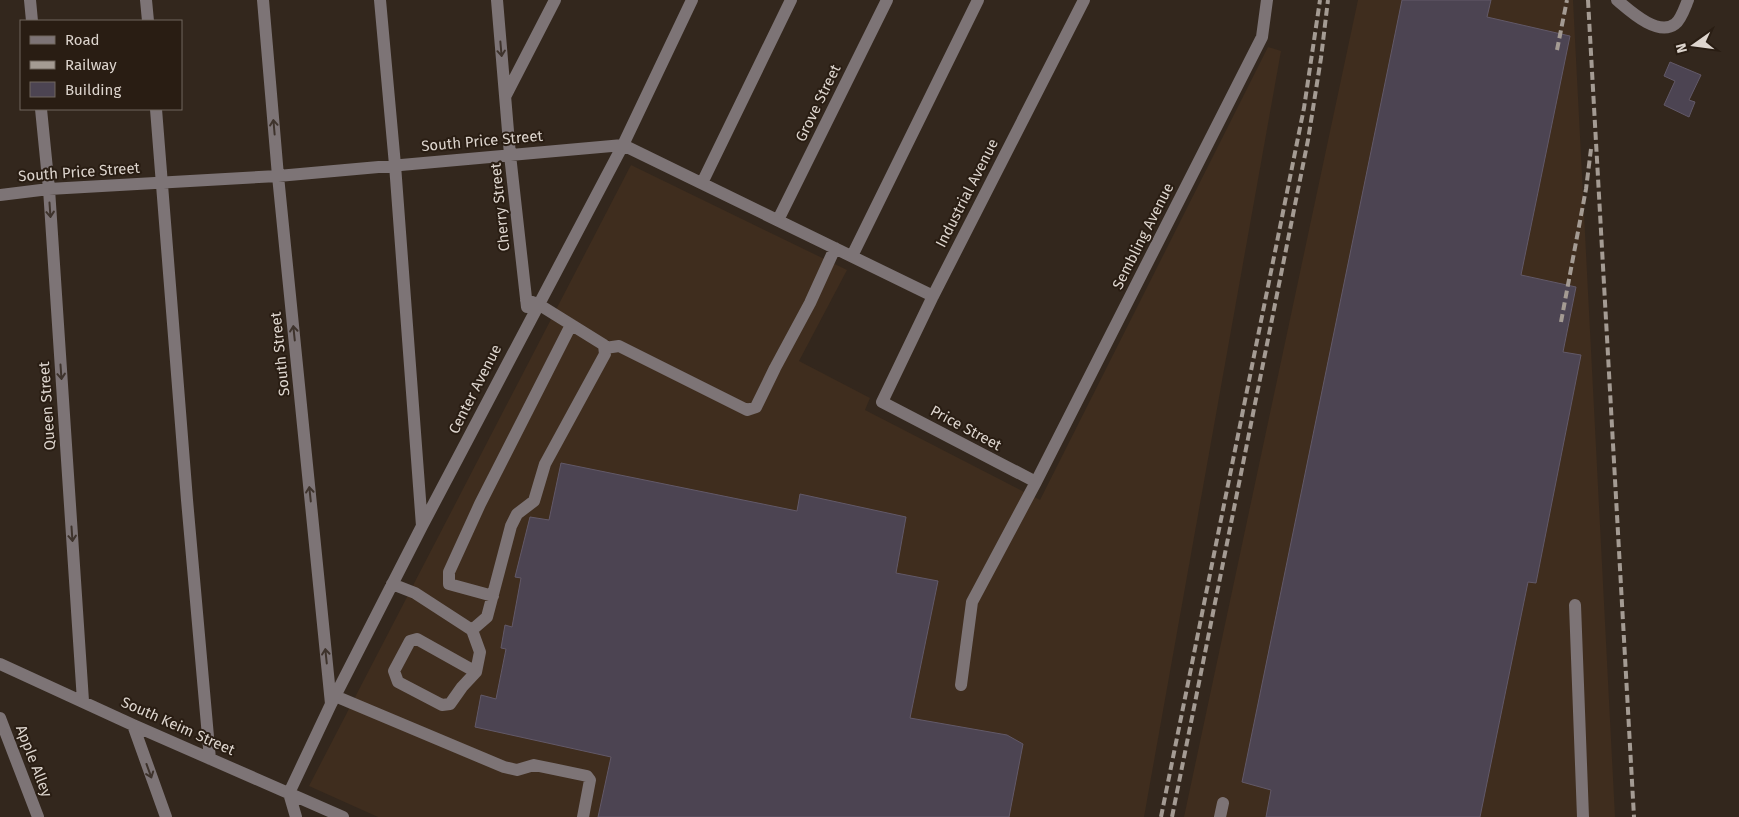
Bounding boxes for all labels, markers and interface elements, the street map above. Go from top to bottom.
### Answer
legend [20,20,182,110]
north arrow [1669,20,1719,70]
text: Road [65,31,100,49]
one-way arrow [497,40,506,56]
text: N [1672,41,1691,55]
text: Railway [65,56,117,74]
street label: Grove Street [792,61,845,145]
text: Building [65,81,121,99]
one-way arrow [269,119,279,135]
street label: South Price Street [420,127,544,155]
street label: Industrial Avenue [932,136,1002,250]
street label: South Price Street [18,159,141,185]
street label: Cherry Street [486,161,514,252]
street label: Sembling Avenue [1108,180,1178,292]
one-way arrow [46,201,55,217]
street label: South Street [267,310,293,397]
one-way arrow [289,325,299,341]
street label: Center Avenue [445,341,505,437]
street label: Queen Street [35,360,59,451]
one-way arrow [57,363,66,379]
street label: Price Street [927,402,1005,455]
one-way arrow [305,487,315,503]
one-way arrow [67,526,77,542]
one-way arrow [321,648,331,664]
street label: South Keim Street [118,693,238,759]
street label: Apple Alley [12,722,56,800]
one-way arrow [145,762,154,778]

